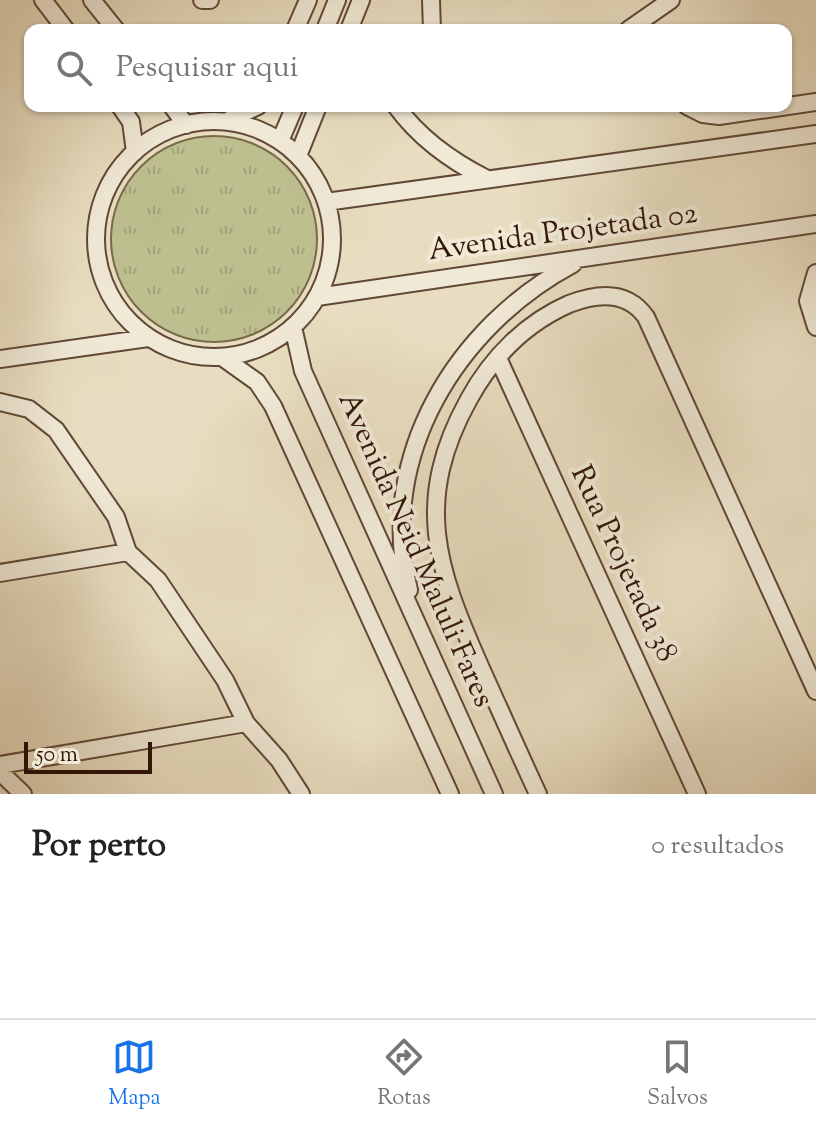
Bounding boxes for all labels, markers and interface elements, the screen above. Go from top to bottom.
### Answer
search box [24,24,792,112]
icon: search [52,46,96,90]
text: Pesquisar aqui [116,47,298,90]
street label: Avenida Projetada 02 [426,193,700,273]
street label: Avenida Neid Maluli Fares [326,386,504,714]
street label: Rua Projetada 38 [559,459,687,669]
scale bar [24,738,152,774]
text: 50 m [36,740,78,772]
text: Por perto [32,822,166,871]
text: 0 resultados [651,828,784,865]
tab: Mapa [108,1035,161,1115]
tab: Rotas [377,1035,431,1115]
tab: Salvos [647,1035,708,1115]

